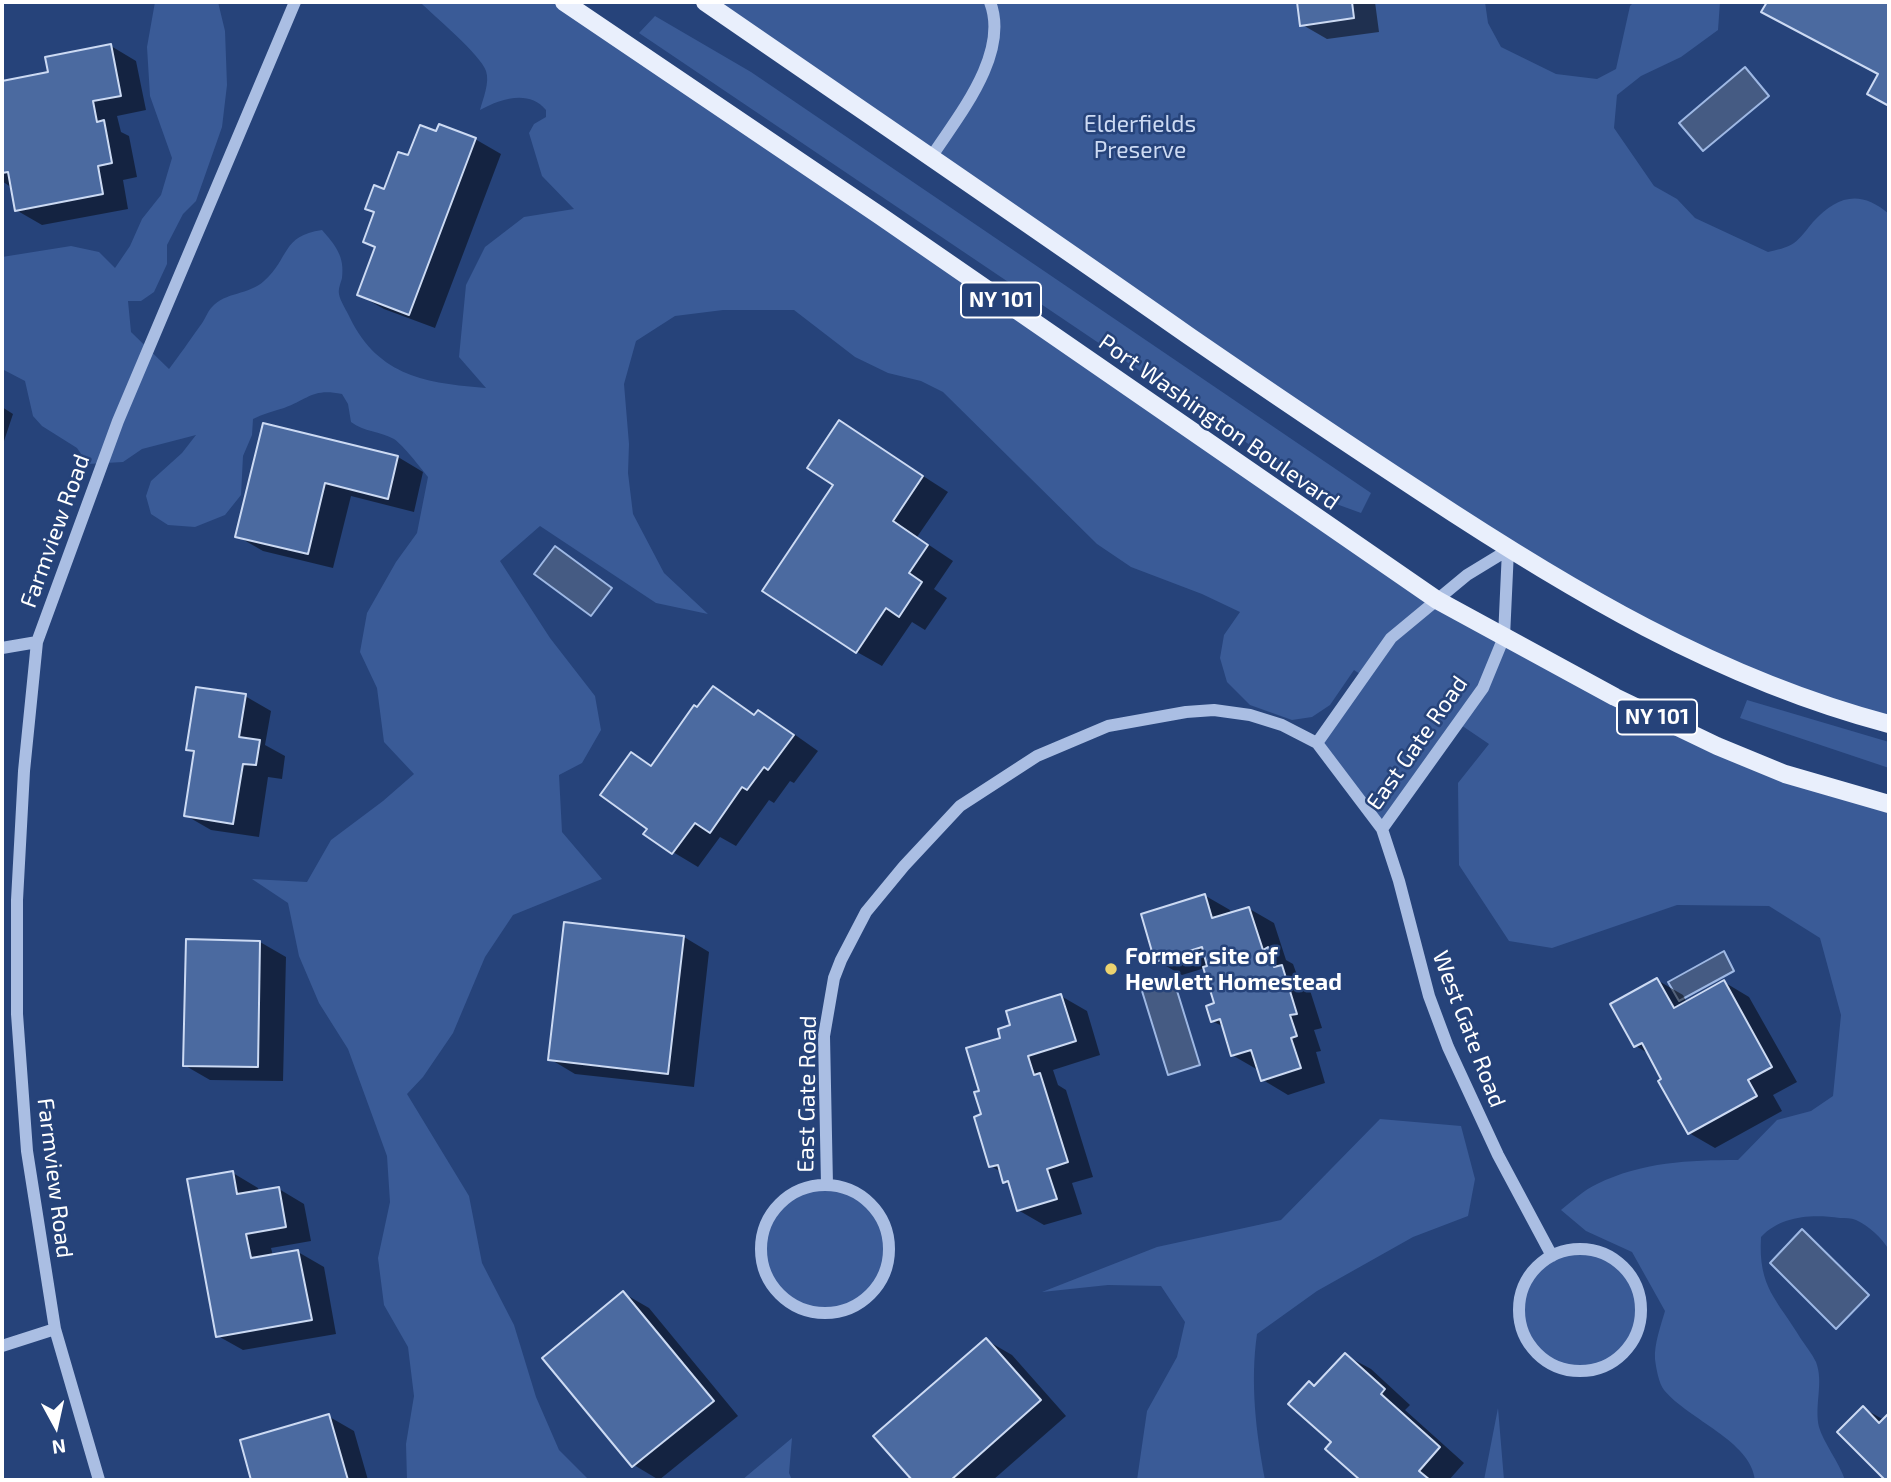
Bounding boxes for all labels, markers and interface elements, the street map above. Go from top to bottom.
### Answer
park label: Elderfields Preserve [1084,110,1196,164]
road number: NY 101 [961,282,1041,318]
street label: Port Washington Boulevard [1093,328,1345,516]
street label: Farmview Road [14,451,96,611]
street label: East Gate Road [1361,671,1473,815]
road number: NY 101 [1617,700,1697,734]
place label: Former site of Hewlett Homestead [1125,942,1342,996]
street label: West Gate Road [1426,947,1512,1111]
marker: Former site of Hewlett Homestead [1103,961,1119,977]
street label: East Gate Road [792,1015,822,1173]
street label: Farmview Road [31,1096,79,1260]
north arrow [21,1391,91,1461]
text: N [51,1435,67,1460]

